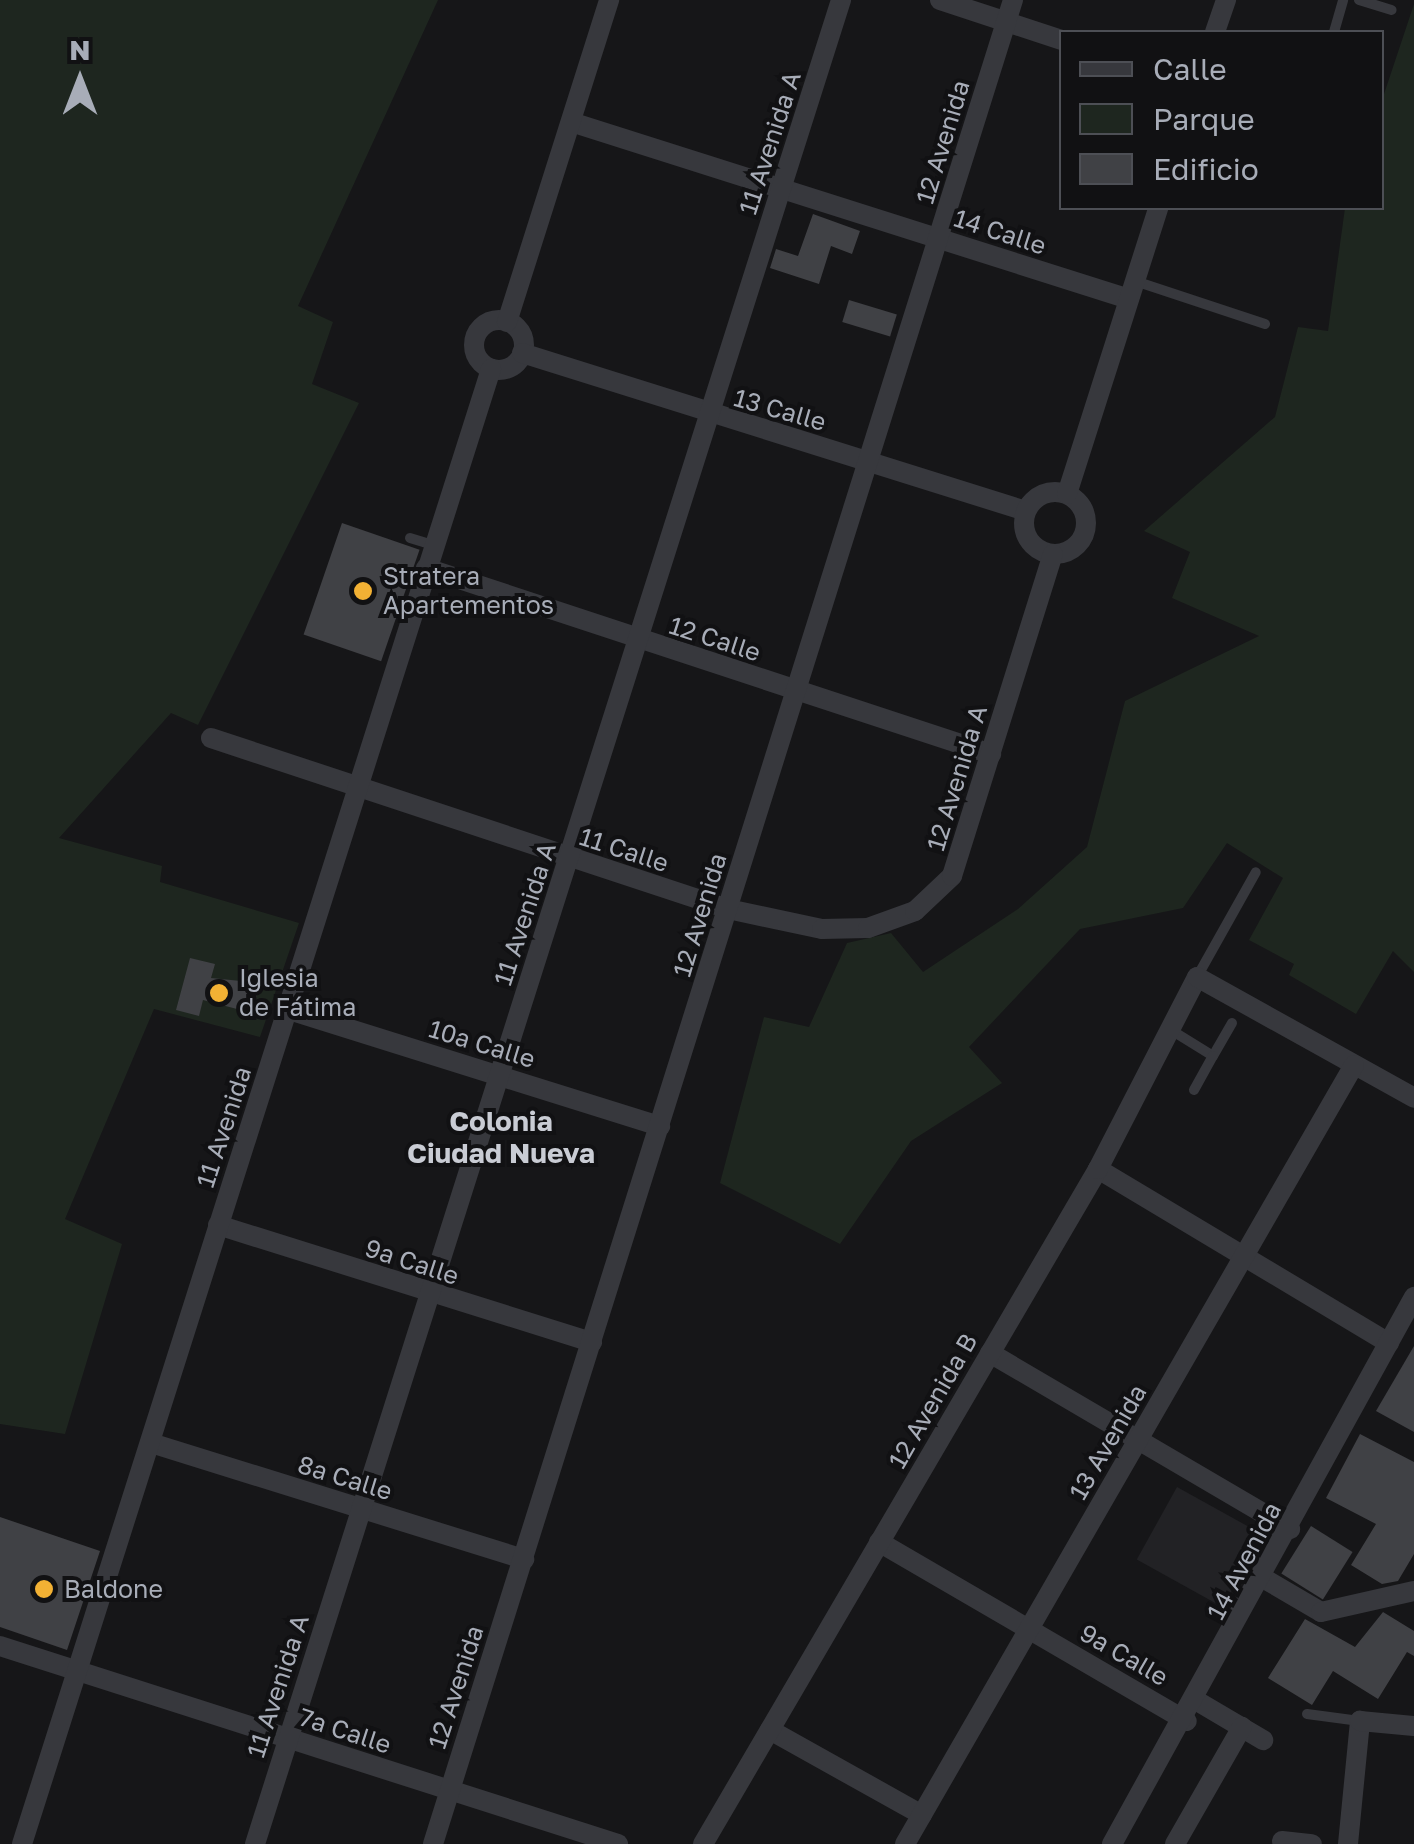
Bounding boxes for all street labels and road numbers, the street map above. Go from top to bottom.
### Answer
street label: 11 Avenida A [733,68,807,218]
street label: 12 Avenida [910,77,976,207]
street label: 14 Calle [950,203,1050,261]
street label: 13 Calle [731,383,829,437]
street label: 12 Calle [666,610,764,668]
street label: 12 Avenida A [921,702,993,854]
street label: 11 Calle [576,822,672,878]
street label: 11 Avenida A [488,839,562,989]
street label: 12 Avenida [667,850,733,980]
street label: 10a Calle [425,1014,539,1074]
street label: 11 Avenida [190,1063,258,1191]
street label: 9a Calle [361,1233,463,1291]
street label: 12 Avenida B [882,1328,984,1474]
street label: 13 Avenida [1063,1379,1153,1505]
street label: 8a Calle [294,1449,396,1507]
street label: 14 Avenida [1201,1497,1287,1625]
street label: 11 Avenida A [241,1611,315,1761]
street label: 9a Calle [1075,1618,1173,1692]
street label: 12 Avenida [422,1622,490,1752]
street label: 7a Calle [295,1702,395,1760]

